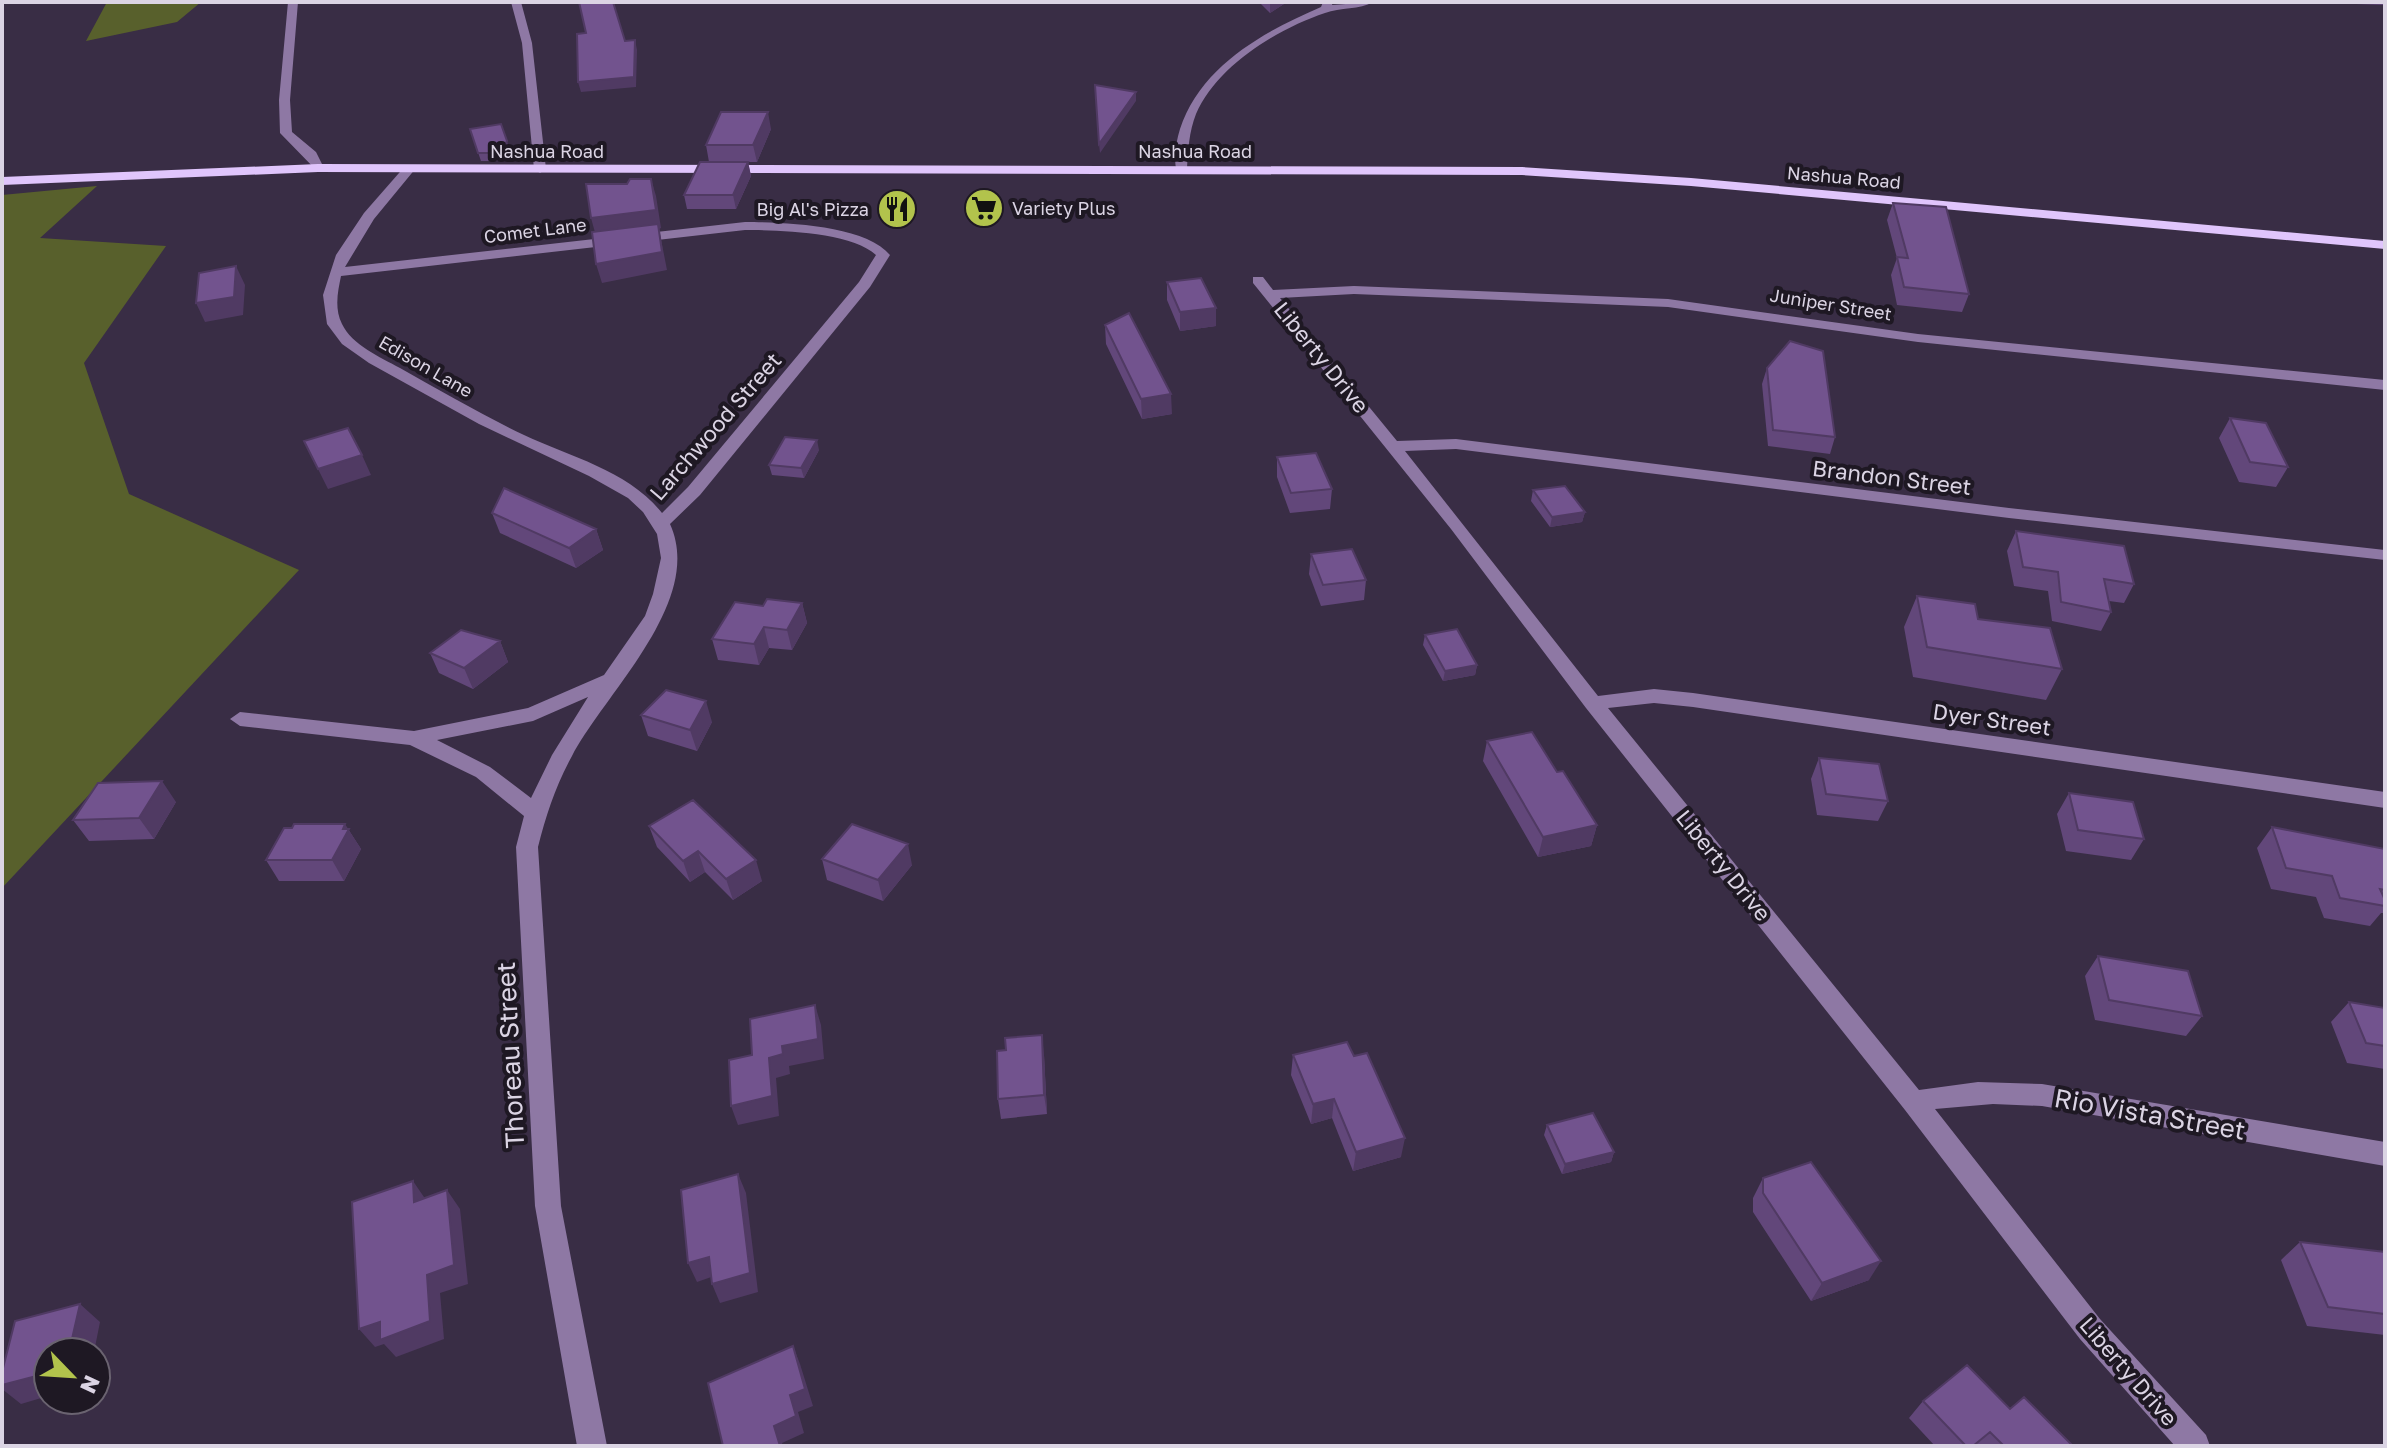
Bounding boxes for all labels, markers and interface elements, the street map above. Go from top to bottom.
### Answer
street label: Nashua Road [490,140,604,162]
street label: Nashua Road [1138,140,1252,162]
street label: Nashua Road [1786,161,1902,193]
supermarket icon: Variety Plus [963,187,1005,229]
restaurant icon: Big Al's Pizza [876,188,918,230]
place label: Variety Plus [1012,197,1116,219]
place label: Big Al's Pizza [756,198,869,220]
street label: Comet Lane [482,213,588,247]
street label: Juniper Street [1768,284,1894,324]
street label: Liberty Drive [1269,296,1375,418]
street label: Edison Lane [375,330,477,402]
street label: Larchwood Street [643,347,787,505]
street label: Brandon Street [1811,454,1973,500]
street label: Dyer Street [1931,697,2053,741]
street label: Liberty Drive [1671,804,1777,926]
street label: Thoreau Street [490,961,530,1149]
street label: Rio Vista Street [2052,1082,2248,1146]
street label: Liberty Drive [2074,1311,2184,1431]
north arrow [32,1336,112,1416]
text: N [75,1371,106,1398]

